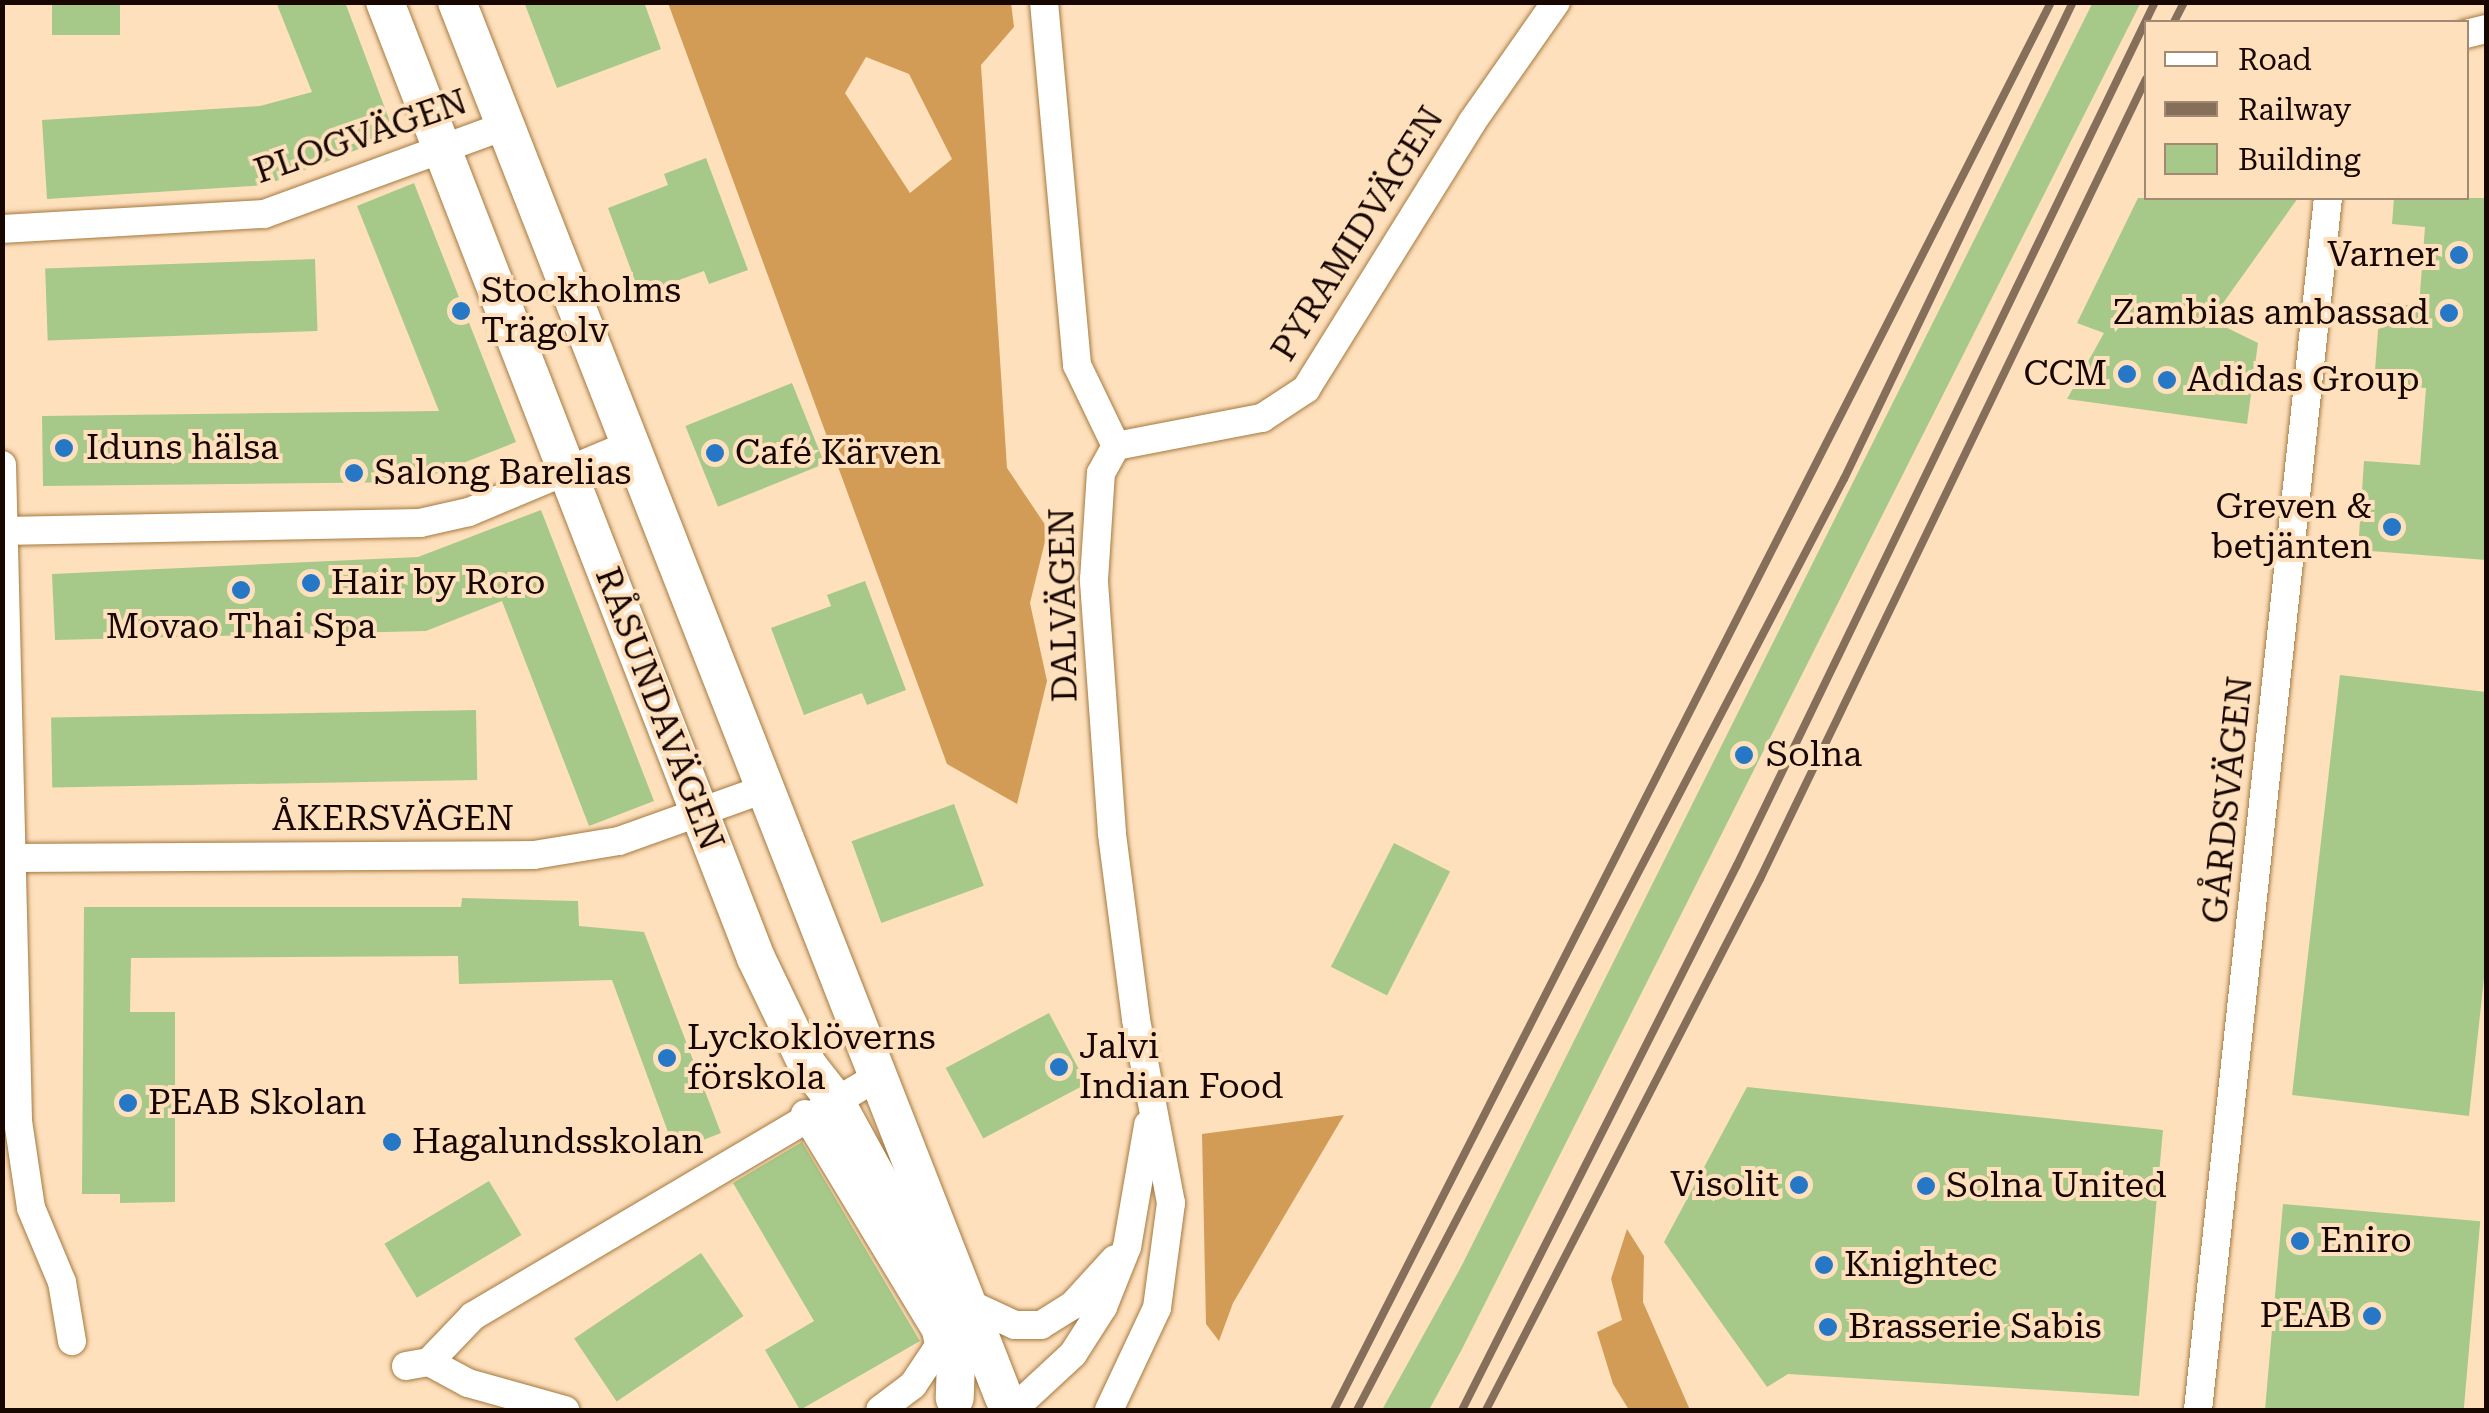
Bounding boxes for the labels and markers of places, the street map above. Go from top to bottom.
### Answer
place label: Varner [2327,234,2439,276]
marker: Varner [2448,244,2470,266]
place label: Stockholms Trägolv [481,270,681,352]
place label: Zambias ambassad [2113,292,2429,334]
marker: Stockholms Trägolv [450,300,472,322]
marker: Zambias ambassad [2438,302,2460,324]
place label: CCM [2023,353,2107,395]
place label: Adidas Group [2187,359,2420,401]
marker: CCM [2116,363,2138,385]
marker: Adidas Group [2156,369,2178,391]
place label: Iduns hälsa [86,427,279,469]
place label: Café Kärven [735,432,941,474]
marker: Iduns hälsa [51,435,77,461]
marker: Café Kärven [704,442,726,464]
place label: Salong Barelias [374,452,631,494]
marker: Salong Barelias [343,462,365,484]
place label: Greven & betjänten [2211,486,2372,568]
marker: Greven & betjänten [2381,516,2403,538]
place label: Hair by Roro [331,562,545,604]
marker: Hair by Roro [300,572,322,594]
marker: Movao Thai Spa [230,579,252,601]
place label: Movao Thai Spa [106,606,376,648]
place label: Solna [1766,734,1862,776]
marker: Solna [1731,742,1757,768]
place label: Lyckoklöverns förskola [687,1017,936,1099]
place label: Jalvi Indian Food [1079,1026,1284,1108]
marker: Lyckoklöverns förskola [656,1047,678,1069]
marker: Jalvi Indian Food [1048,1056,1070,1078]
place label: PEAB Skolan [148,1082,366,1124]
marker: PEAB Skolan [117,1092,139,1114]
place label: Hagalundsskolan [412,1121,704,1163]
marker: Hagalundsskolan [381,1131,403,1153]
place label: Visolit [1670,1164,1779,1206]
place label: Solna United [1946,1165,2167,1207]
marker: Visolit [1788,1174,1810,1196]
marker: Solna United [1915,1175,1937,1197]
place label: Eniro [2320,1220,2412,1262]
marker: Eniro [2289,1230,2311,1252]
place label: Knightec [1844,1244,1997,1286]
marker: Knightec [1813,1254,1835,1276]
place label: PEAB [2259,1295,2352,1337]
marker: PEAB [2361,1305,2383,1327]
place label: Brasserie Sabis [1848,1306,2102,1348]
marker: Brasserie Sabis [1817,1316,1839,1338]

